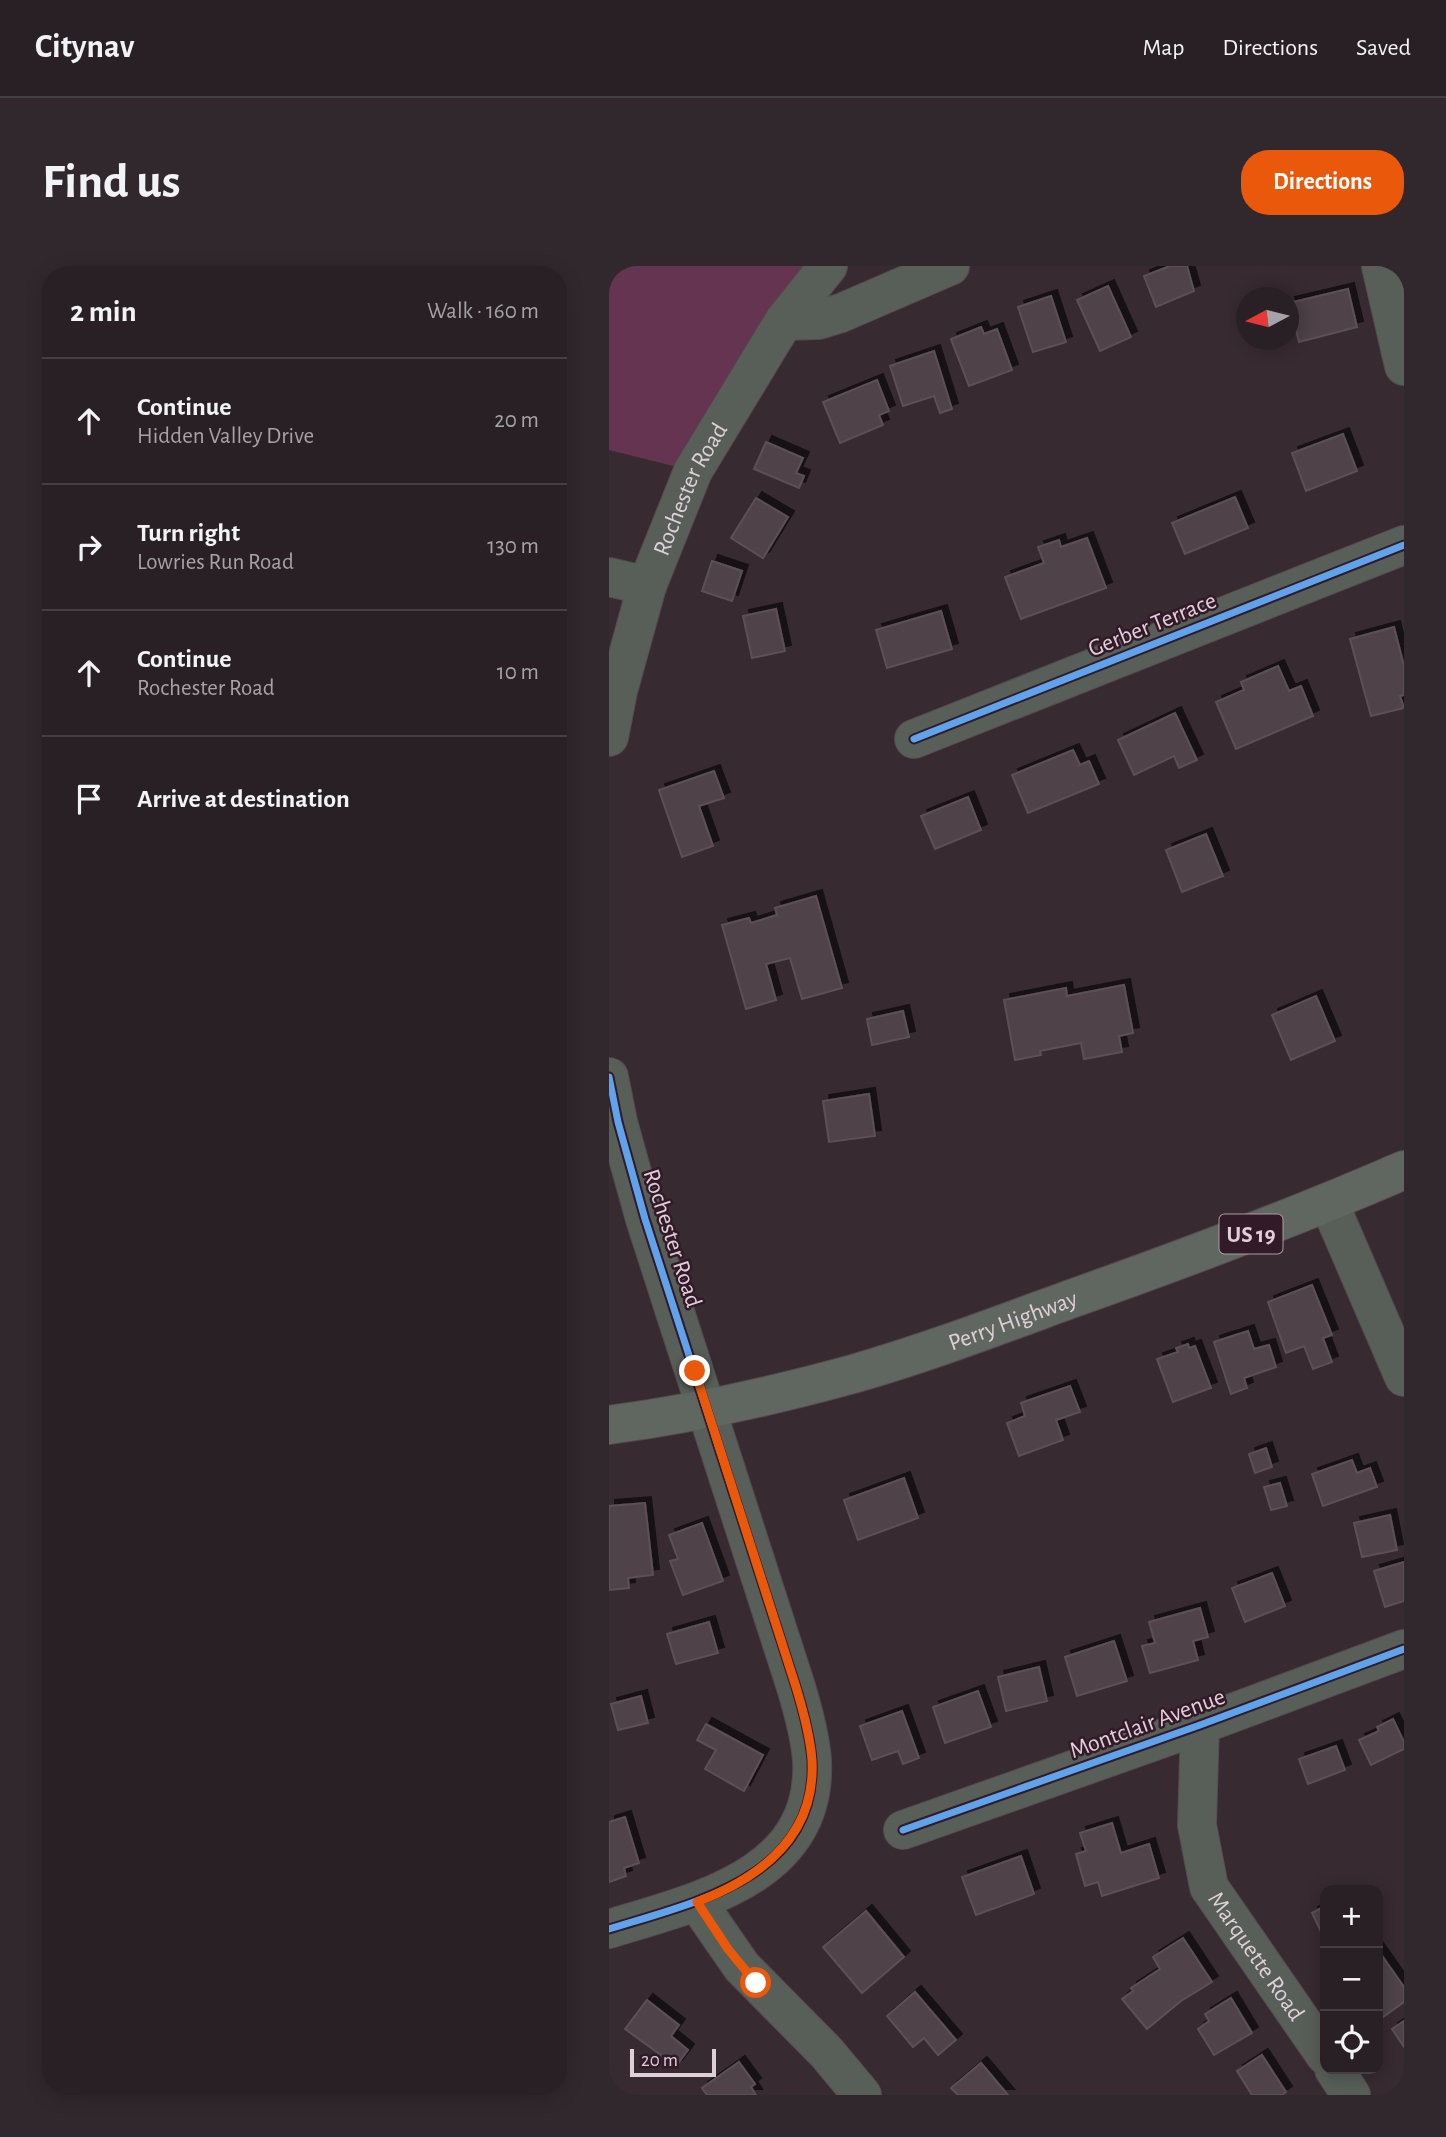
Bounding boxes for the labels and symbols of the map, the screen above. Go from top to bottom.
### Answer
north arrow [1236,287,1299,350]
street label: Rochester Road [650,419,732,559]
street label: Gerber Terrace [1085,588,1220,661]
street label: Rochester Road [638,1166,706,1310]
road number: US 19 [1219,1214,1283,1253]
street label: Perry Highway [945,1287,1081,1355]
route end [679,1355,710,1386]
street label: Montclair Avenue [1066,1685,1228,1763]
street label: Marquette Road [1203,1888,1308,2025]
route start [740,1967,771,1998]
scale bar [630,2046,716,2078]

